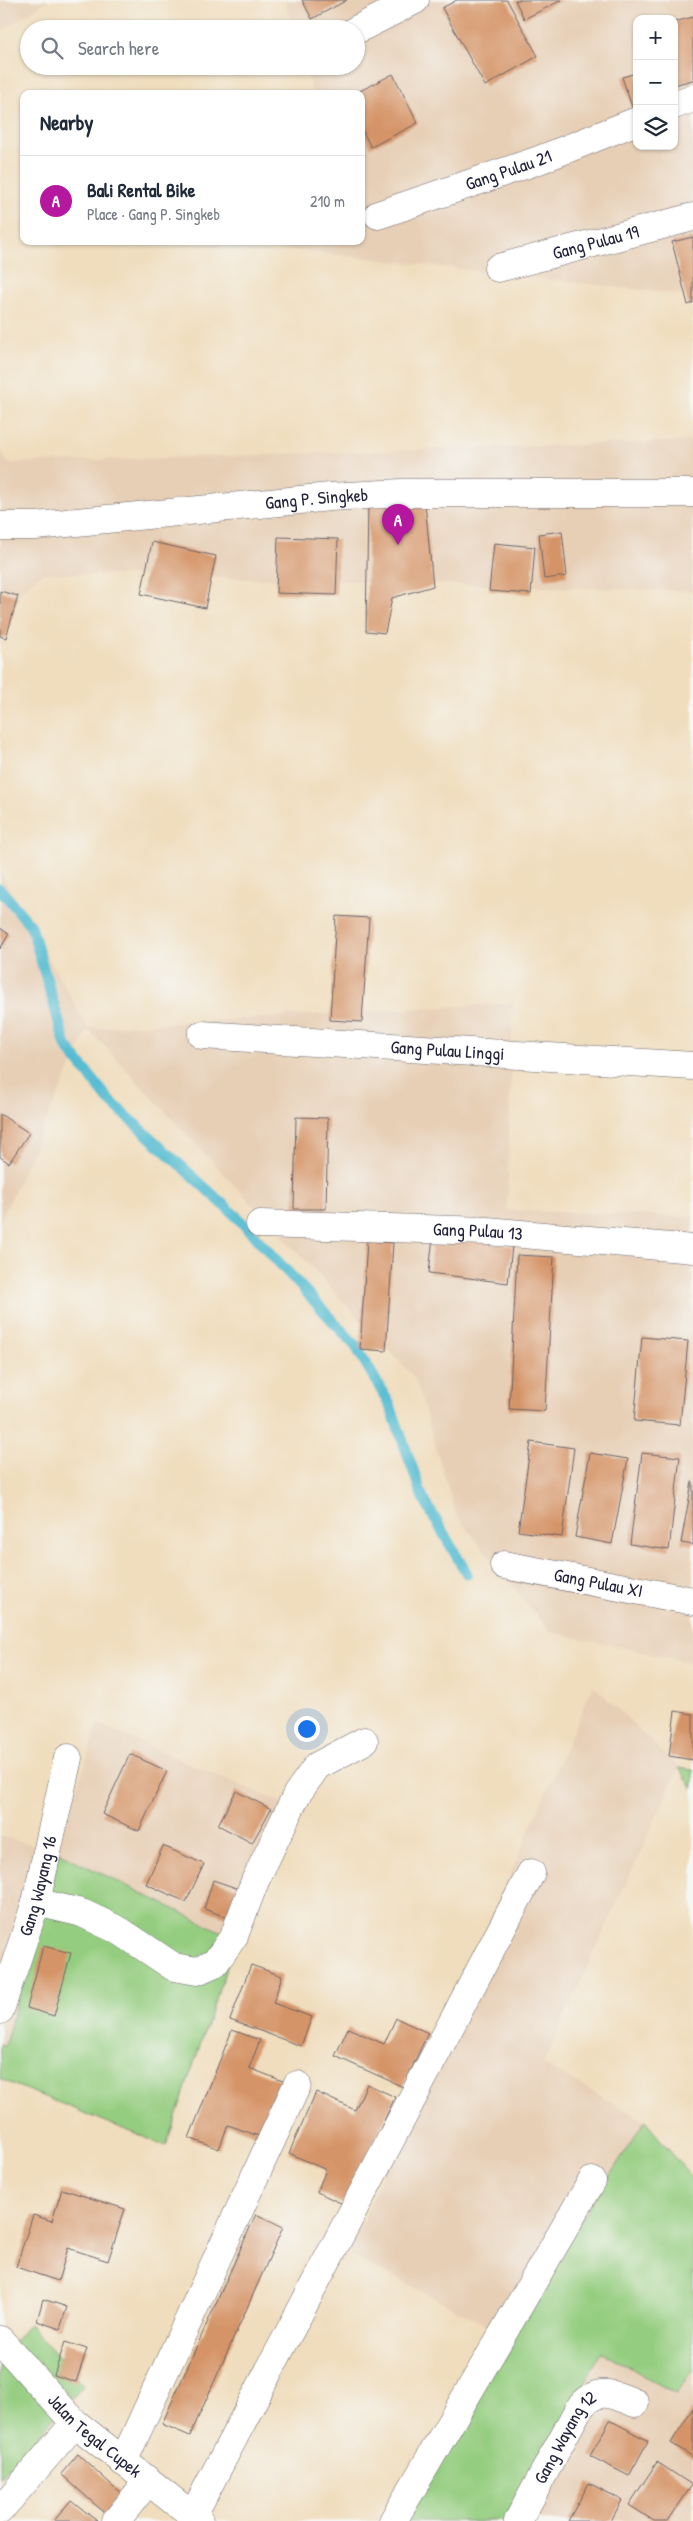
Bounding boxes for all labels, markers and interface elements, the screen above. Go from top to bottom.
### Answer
map controls [633,15,678,150]
button: + [633,15,678,60]
search box [20,20,365,75]
icon: search [38,34,66,62]
text: Search here [78,35,159,61]
button: − [633,60,678,105]
button: layers [633,105,678,150]
text: Nearby [40,108,93,137]
street label: Gang Pulau 21 [462,143,555,196]
text: Bali Rental Bike [87,177,195,203]
text: A [52,190,60,212]
text: 210 m [310,190,345,212]
text: Place · Gang P. Singkeb [87,203,220,225]
street label: Gang Pulau 19 [550,219,642,265]
street label: Gang P. Singkeb [264,482,369,515]
pin: A [382,504,414,545]
street label: Gang Pulau Linggi [390,1034,505,1066]
street label: Gang Pulau 13 [433,1216,524,1246]
street label: Gang Pulau XI [552,1562,645,1603]
your location [294,1716,320,1742]
street label: Gang Wayang 16 [13,1833,62,1939]
street label: Gang Wayang 12 [527,2384,601,2488]
street label: Jalan Tegal Cupek [42,2388,147,2483]

